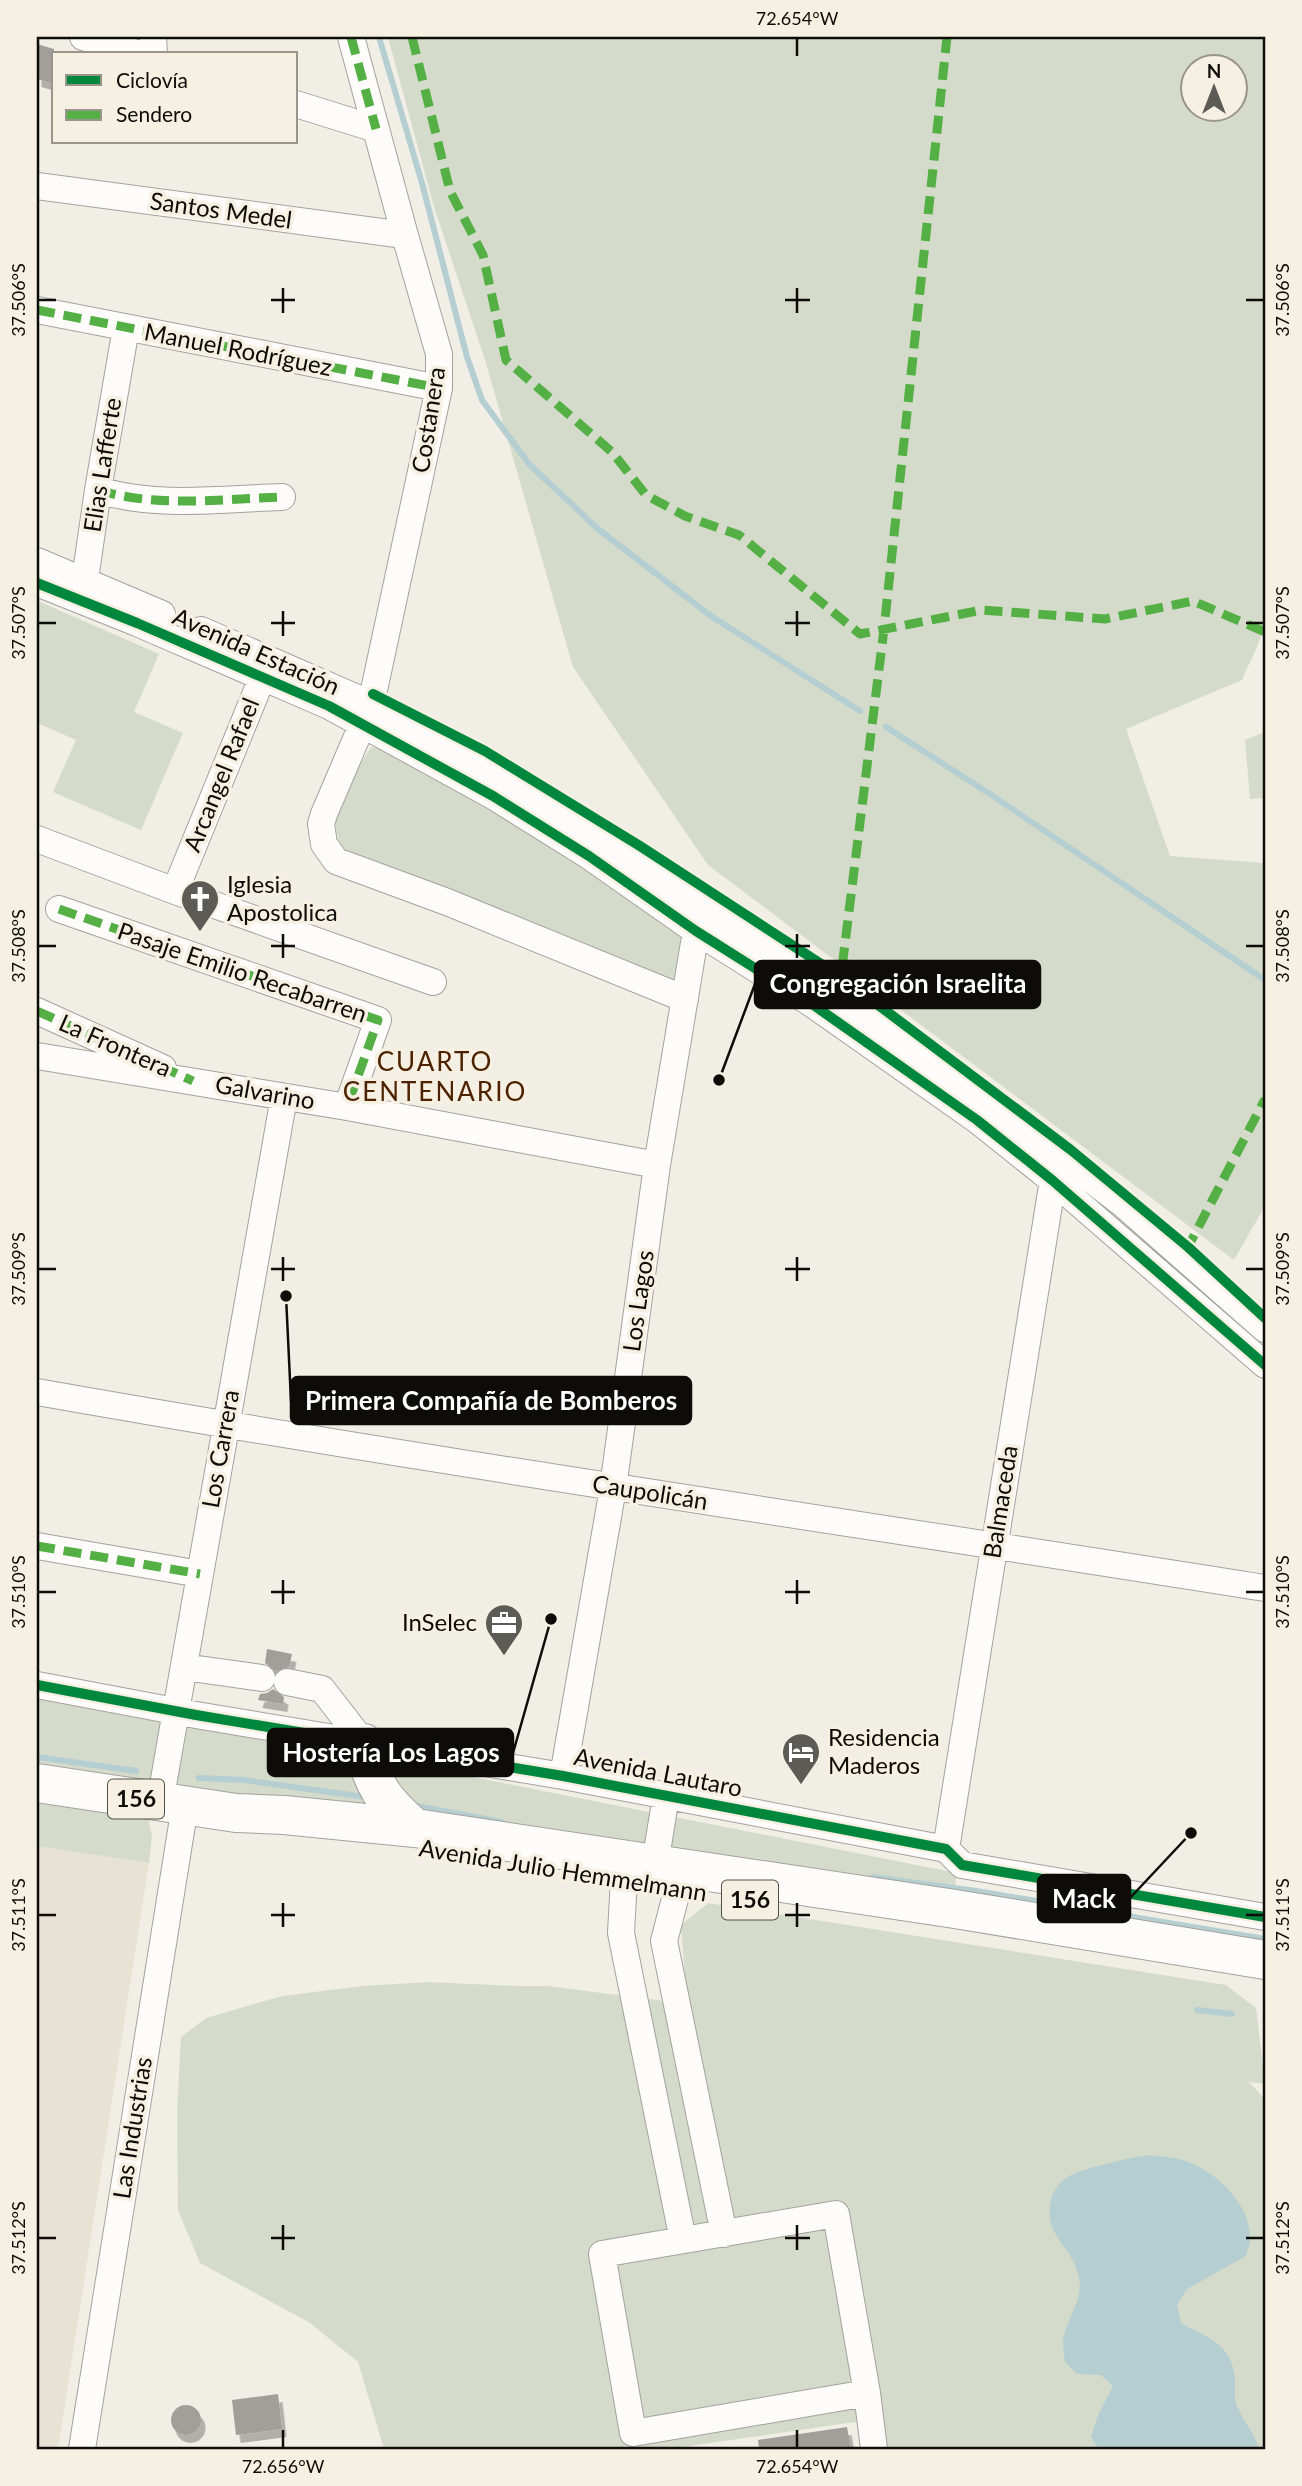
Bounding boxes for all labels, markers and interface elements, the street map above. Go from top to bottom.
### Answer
text: 72.654°W [756,7,839,29]
legend [52,52,298,144]
north arrow [1180,52,1250,122]
text: N [1207,59,1221,82]
text: Ciclovía [116,67,188,92]
text: Sendero [116,101,192,126]
street label: Santos Medel [148,185,294,234]
text: 37.506°S [7,263,29,337]
text: 37.506°S [1271,263,1293,337]
street label: Manuel Rodríguez [142,316,335,381]
street label: Costanera [405,365,450,475]
street label: Elias Lafferte [77,395,126,534]
text: 37.507°S [7,586,29,660]
text: 37.507°S [1271,586,1293,660]
street label: Avenida Estación [169,601,344,700]
street label: Arcangel Rafael [177,693,265,856]
place label: Iglesia Apostolica [227,869,338,926]
church icon: Iglesia Apostolica [179,878,221,933]
text: 37.508°S [7,909,29,983]
text: 37.508°S [1271,909,1293,983]
street label: Pasaje Emilio Recabarren [114,915,371,1028]
callout: Congregación Israelita [755,961,1040,1008]
text: Congregación Israelita [770,967,1026,999]
street label: La Frontera [55,1007,176,1082]
district label: CUARTO CENTENARIO [343,1045,527,1107]
street label: Galvarino [213,1069,317,1115]
text: 37.509°S [7,1232,29,1306]
text: 37.509°S [1271,1232,1293,1306]
street label: Los Lagos [616,1248,659,1353]
callout: Primera Compañía de Bomberos [291,1377,691,1424]
text: Primera Compañía de Bomberos [305,1384,677,1416]
street label: Los Carrera [195,1387,244,1510]
street label: Balmaceda [976,1443,1023,1560]
street label: Caupolicán [590,1468,710,1515]
text: 37.510°S [7,1555,29,1629]
text: 37.510°S [1271,1555,1293,1629]
office icon: InSelec [483,1602,525,1657]
place label: InSelec [402,1607,477,1636]
place label: Residencia Maderos [828,1722,940,1779]
callout: Hostería Los Lagos [268,1729,513,1776]
hotel icon: Residencia Maderos [780,1731,822,1786]
text: Hostería Los Lagos [282,1736,500,1768]
street label: Avenida Lautaro [572,1741,745,1802]
road number: 156 [108,1780,164,1818]
street label: Avenida Julio Hemmelmann [417,1832,709,1907]
callout: Mack [1038,1875,1130,1922]
text: 37.511°S [7,1878,29,1952]
text: 37.511°S [1271,1878,1293,1952]
road number: 156 [722,1881,778,1920]
text: Mack [1052,1882,1116,1914]
street label: Las Industrias [106,2055,157,2201]
text: 37.512°S [7,2201,29,2275]
text: 37.512°S [1271,2201,1293,2275]
text: 72.656°W [242,2455,325,2477]
text: 72.654°W [756,2455,839,2477]

